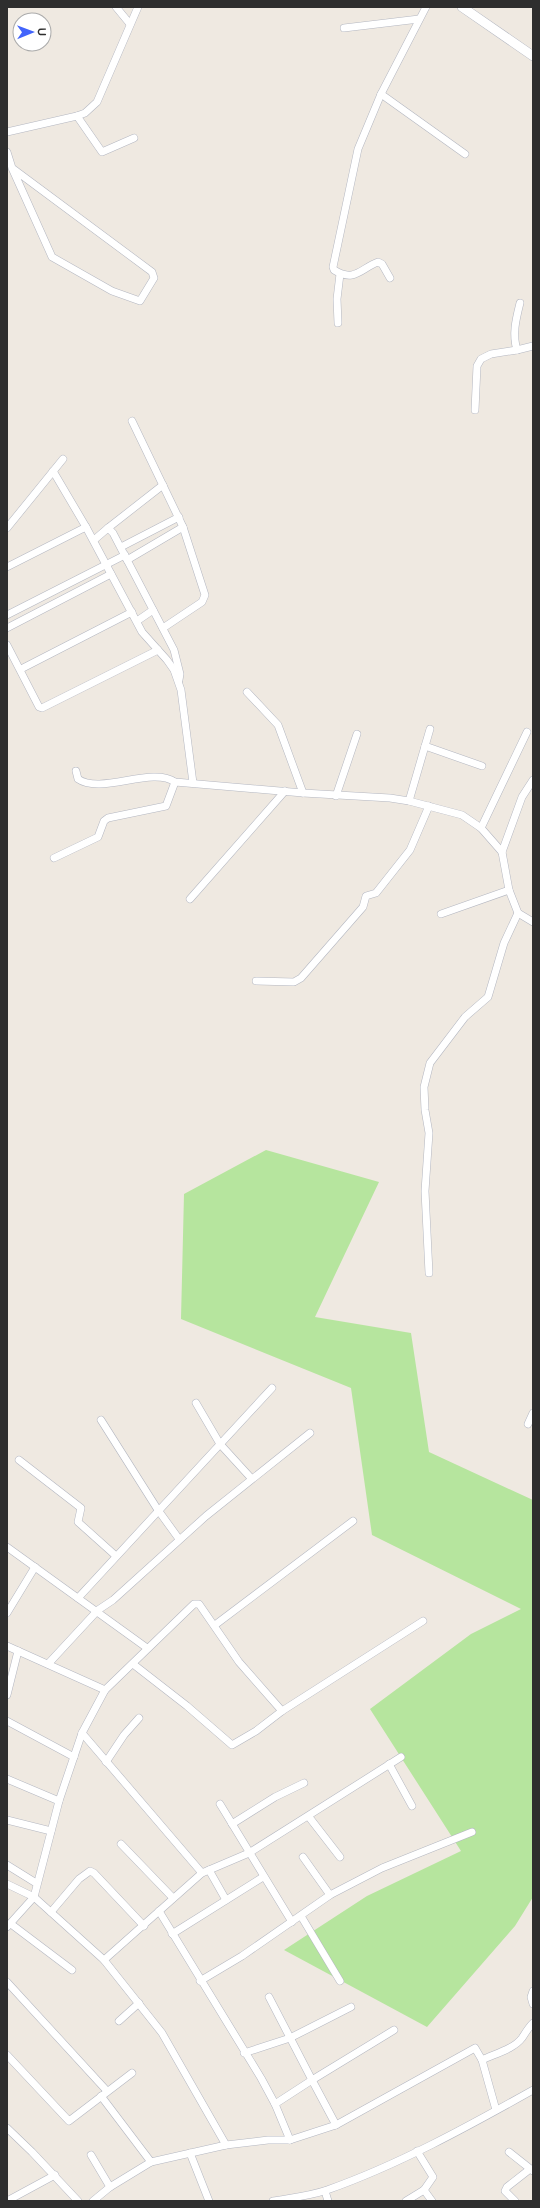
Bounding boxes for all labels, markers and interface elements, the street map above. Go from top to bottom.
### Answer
north arrow [12,12,52,52]
text: U [35,28,48,36]

